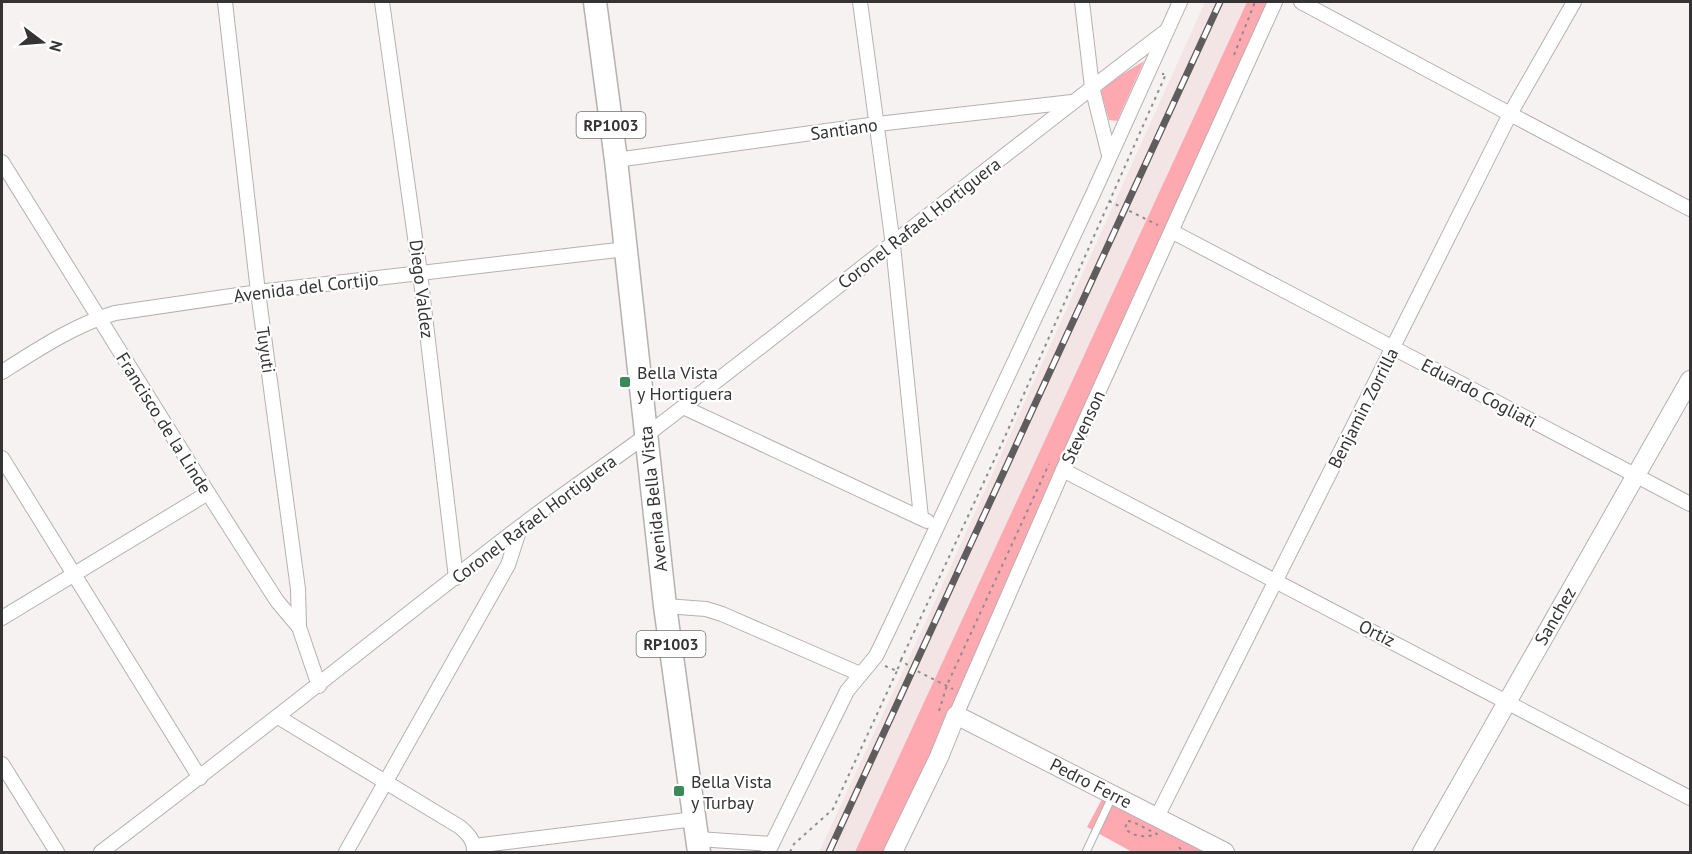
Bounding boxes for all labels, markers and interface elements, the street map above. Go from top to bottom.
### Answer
north arrow [12,12,72,72]
text: N [45,38,67,54]
road number: RP1003 [576,112,646,138]
street label: Santiano [809,113,879,145]
street label: Coronel Rafael Hortiguera [833,152,1005,294]
street label: Diego Valdez [405,238,439,340]
street label: Avenida del Cortijo [232,267,380,307]
street label: Tuyuti [251,325,281,375]
street label: Benjamin Zorrilla [1323,344,1403,472]
street label: Francisco de la Linde [111,348,217,498]
street label: Eduardo Cogliati [1417,353,1541,433]
place label: Bella Vista y Hortiguera [637,361,732,405]
marker: Bella Vista y Hortiguera [618,375,632,389]
street label: Stevenson [1056,386,1110,468]
street label: Avenida Bella Vista [634,425,672,573]
street label: Coronel Rafael Hortiguera [447,450,621,588]
street label: Sanchez [1529,583,1581,649]
street label: Ortiz [1355,614,1399,652]
road number: RP1003 [636,631,706,657]
street label: Pedro Ferre [1046,753,1136,813]
place label: Bella Vista y Turbay [691,770,772,814]
marker: Bella Vista y Turbay [672,784,686,798]

